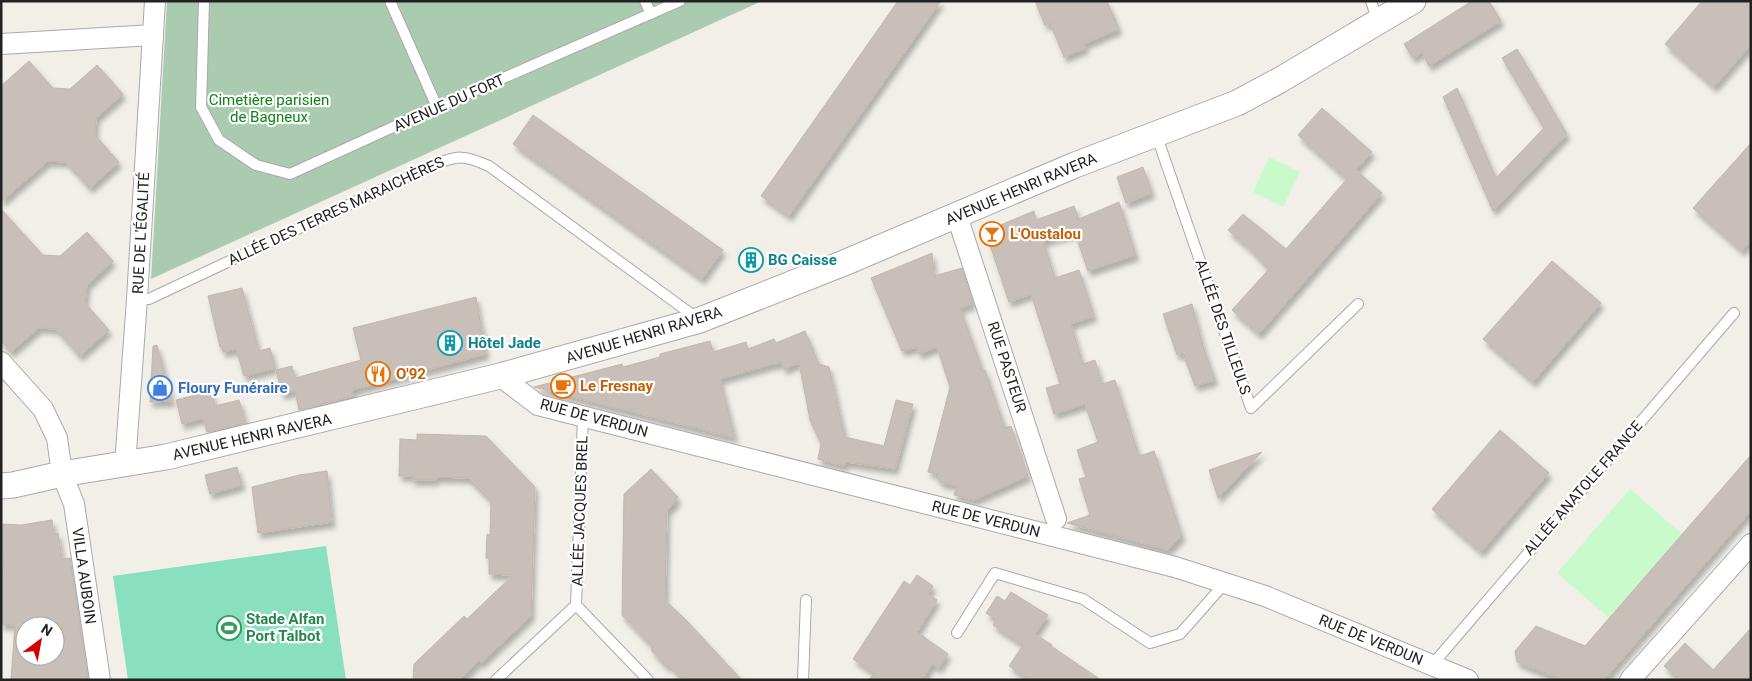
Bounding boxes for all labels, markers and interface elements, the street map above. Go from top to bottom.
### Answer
street label: AVENUE DU FORT [391,70,507,136]
park label: Cimetière parisien de Bagneux [209,91,329,126]
street label: AVENUE HENRI RAVERA [943,149,1099,229]
street label: ALLÉE DES TERRES MARAICHÈRES [225,153,447,269]
street label: RUE DE L'ÉGALITÉ [129,171,153,294]
bar icon: L'Oustalou [979,221,1005,247]
place label: L'Oustalou [1010,225,1081,243]
building icon: BG Caisse [738,247,764,273]
place label: BG Caisse [768,251,837,269]
street label: ALLÉE DES TILLEULS [1191,257,1255,397]
street label: AVENUE HENRI RAVERA [564,303,724,367]
street label: RUE PASTEUR [984,319,1030,415]
building icon: Hôtel Jade [437,330,463,356]
place label: Hôtel Jade [468,334,541,352]
restaurant icon: O'92 [365,361,391,387]
place label: O'92 [396,365,426,383]
cafe icon: Le Fresnay [550,373,576,399]
shop icon: Floury Funéraire [147,375,173,401]
place label: Le Fresnay [580,377,653,395]
place label: Floury Funéraire [178,379,288,397]
street label: RUE DE VERDUN [538,395,650,441]
street label: AVENUE HENRI RAVERA [171,410,333,464]
street label: ALLÉE ANATOLE FRANCE [1520,417,1646,559]
street label: ALLÉE JACQUES BREL [568,435,592,587]
street label: RUE DE VERDUN [930,497,1042,541]
street label: VILLA AUBOIN [68,527,100,625]
place label: Stade Alfan Port Talbot [246,610,324,645]
street label: RUE DE VERDUN [1316,611,1426,669]
sports icon: Stade Alfan Port Talbot [216,615,242,641]
north arrow [15,616,65,666]
text: N [38,621,55,639]

